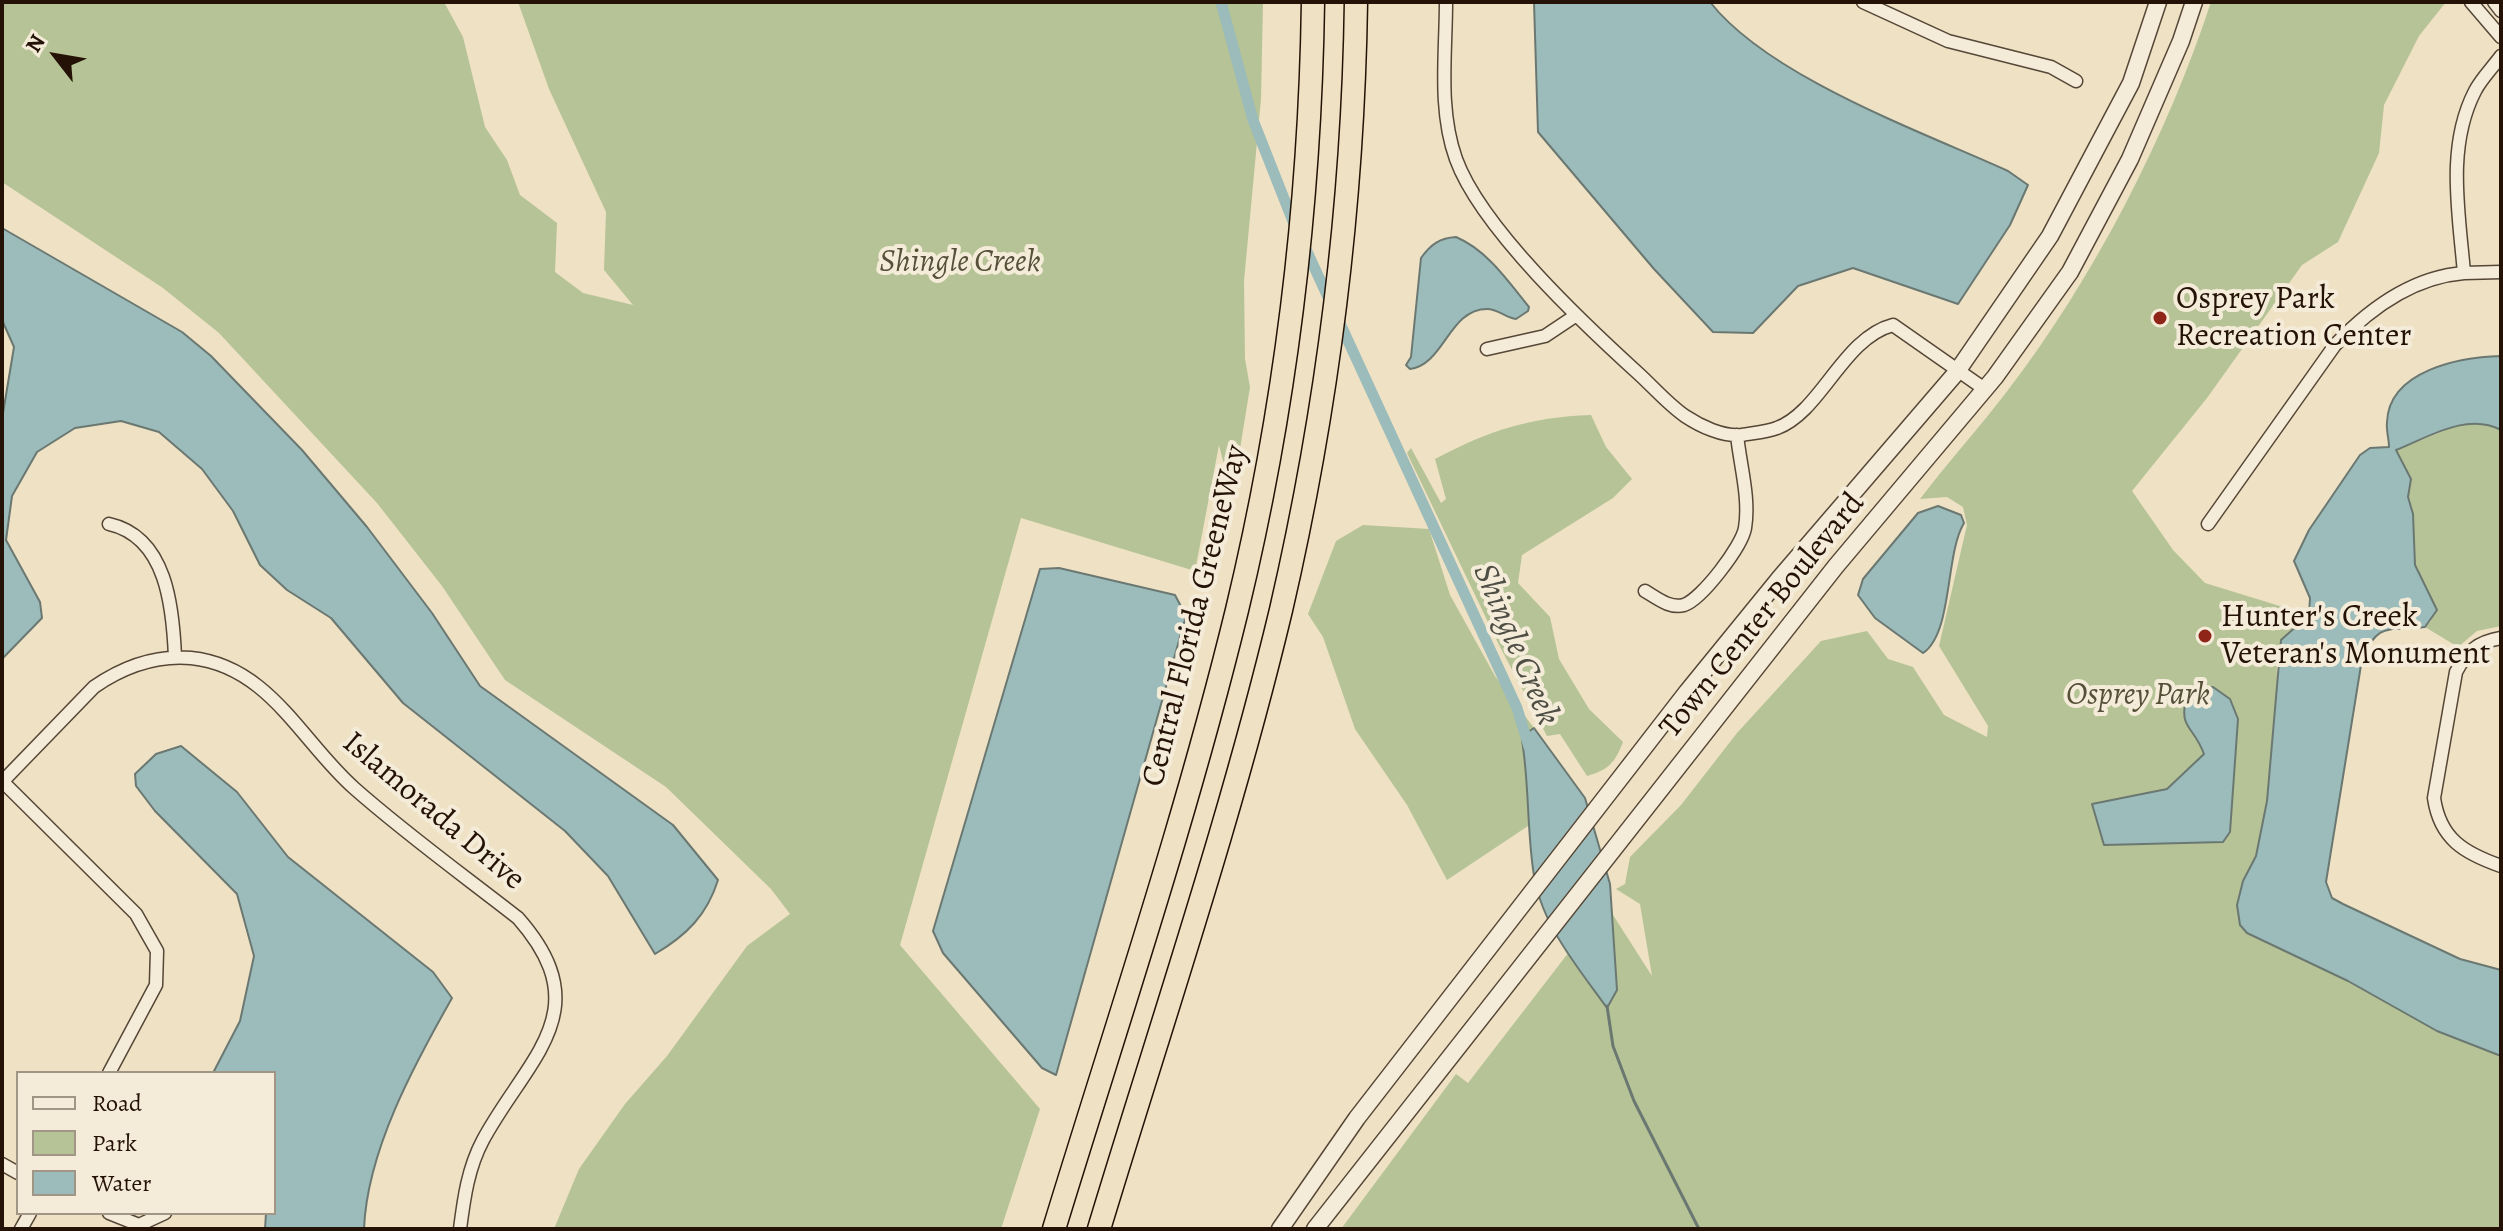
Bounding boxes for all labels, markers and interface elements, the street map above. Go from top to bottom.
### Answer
north arrow [16,16,96,96]
text: N [18,29,52,58]
park label: Shingle Creek [879,244,1041,282]
place label: Osprey Park Recreation Center [2176,281,2411,356]
marker: Osprey Park Recreation Center [2151,309,2169,327]
street label: Central Florida GreeneWay [1135,441,1257,791]
street label: Town Center Boulevard [1652,486,1874,746]
water label: Shingle Creek [1463,558,1567,732]
place label: Hunter's Creek Veteran's Monument [2221,599,2490,674]
marker: Hunter's Creek Veteran's Monument [2196,627,2214,645]
park label: Osprey Park [2066,677,2210,715]
street label: Islamorada Drive [334,725,532,899]
legend [16,1071,276,1215]
text: Road [92,1087,142,1119]
text: Park [92,1127,137,1159]
text: Water [92,1167,152,1199]

